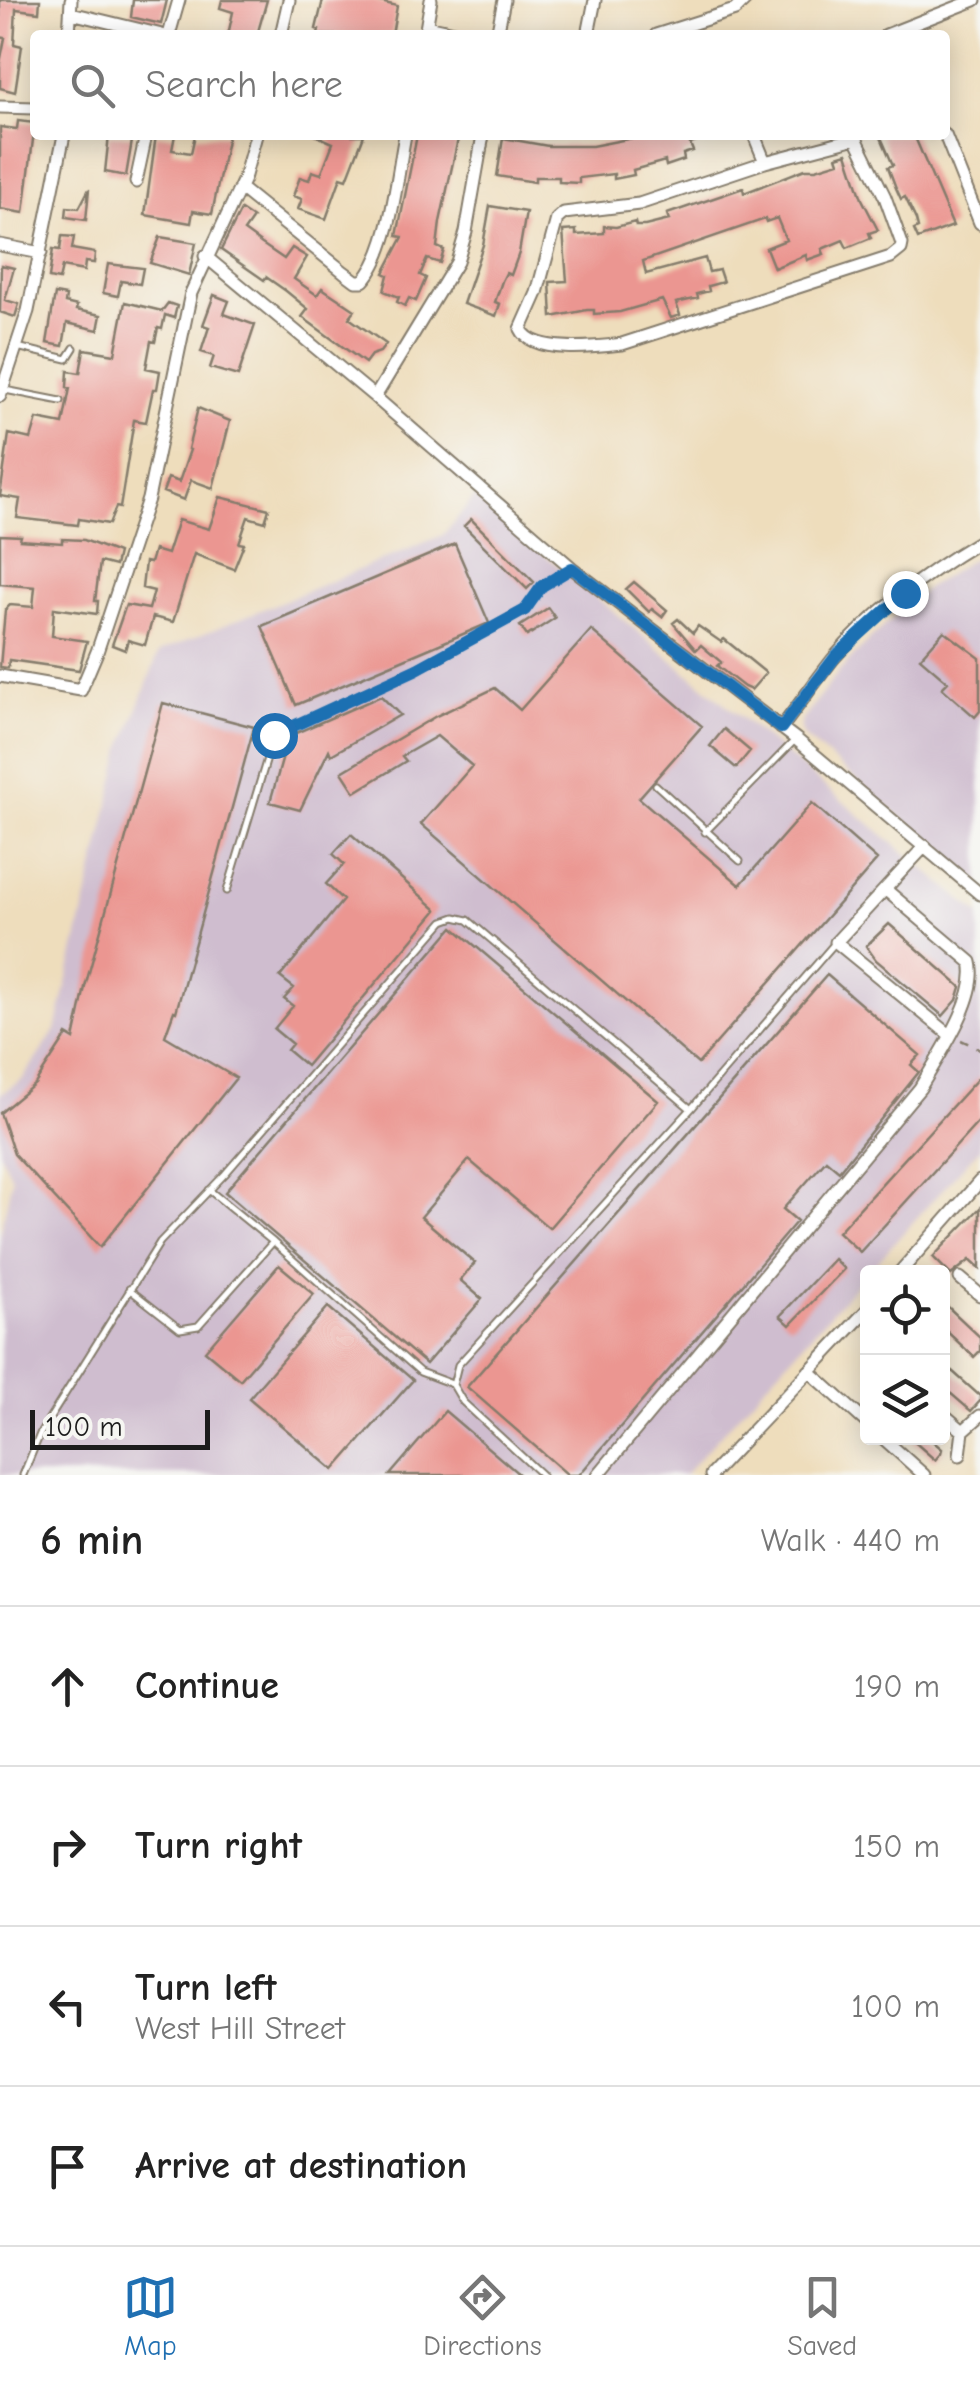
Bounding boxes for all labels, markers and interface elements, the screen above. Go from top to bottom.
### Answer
search box [30,30,950,140]
icon: search [65,58,120,113]
text: Search here [145,63,343,107]
route end [883,571,929,617]
route start [252,713,298,759]
map controls [860,1265,950,1445]
button: locate [860,1265,950,1355]
button: layers [860,1355,950,1445]
scale bar [30,1405,210,1450]
text: 100 m [45,1411,123,1443]
text: 6 min [40,1516,143,1565]
text: Walk · 440 m [761,1522,940,1559]
icon: ahead [40,1659,95,1714]
text: Continue [135,1664,279,1708]
text: 190 m [854,1668,940,1705]
icon: right [40,1819,95,1874]
text: Turn right [135,1824,302,1868]
text: 150 m [853,1828,940,1865]
text: Turn left [135,1966,276,2010]
icon: left [40,1979,95,2034]
text: 100 m [851,1988,940,2025]
text: West Hill Street [135,2010,345,2047]
icon: arrive [40,2139,95,2194]
text: Arrive at destination [135,2144,467,2188]
tab: Map [123,2270,178,2362]
tab: Directions [423,2270,542,2362]
tab: Saved [787,2270,857,2362]

